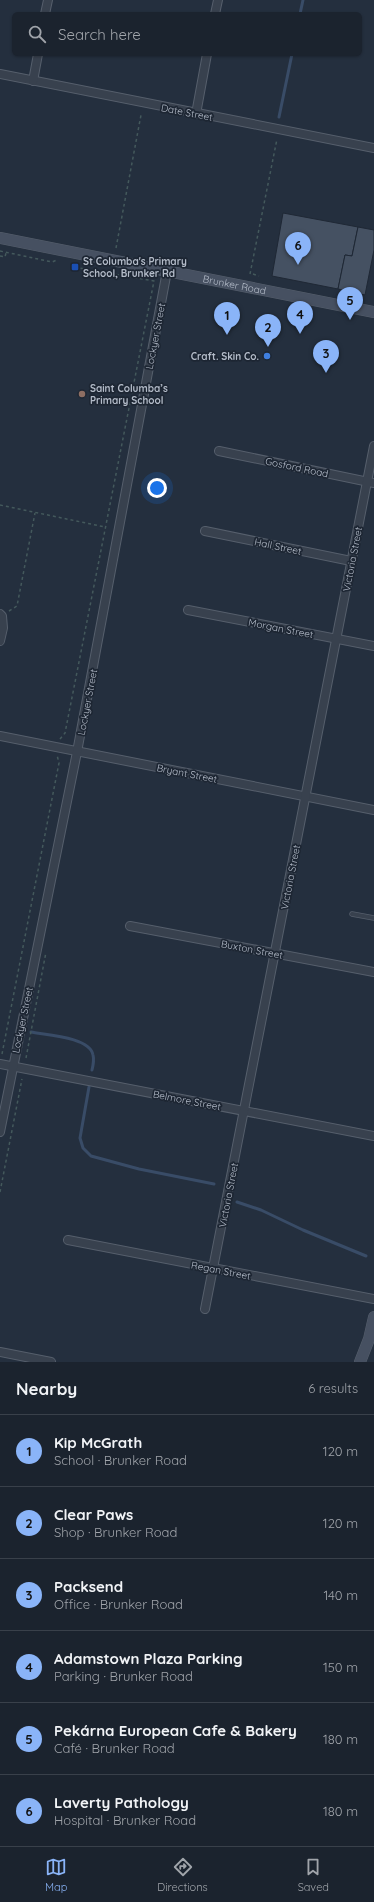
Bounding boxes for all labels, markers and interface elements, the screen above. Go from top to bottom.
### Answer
search box [12,12,362,56]
icon: search [26,23,48,45]
text: Search here [58,25,141,44]
street label: Date Street [160,101,214,124]
pin: 6 [285,232,311,265]
place label: St Columba's Primary School, Brunker Rd [83,255,187,280]
marker: St Columba's Primary School, Brunker Rd [70,262,80,272]
street label: Brunker Road [202,272,267,297]
pin: 5 [337,287,363,320]
street label: Lockyer Street [143,301,168,370]
pin: 4 [287,301,313,334]
pin: 1 [214,302,240,335]
pin: 2 [255,314,281,347]
pin: 3 [313,340,339,373]
place label: Craft. Skin Co. [191,350,259,363]
marker: Craft. Skin Co. [262,351,272,361]
place label: Saint Columba’s Primary School [90,382,168,407]
marker: Saint Columba’s Primary School [77,389,87,399]
street label: Gosford Road [264,454,330,481]
your location [147,478,167,498]
street label: Victoria Street [340,525,365,592]
street label: Hall Street [253,535,303,558]
street label: Morgan Street [247,616,315,641]
street label: Lockyer Street [75,667,100,736]
street label: Bryant Street [156,761,219,786]
street label: Victoria Street [278,843,303,910]
street label: Buxton Street [220,937,285,962]
street label: Lockyer Street [9,985,36,1054]
street label: Belmore Street [152,1088,223,1114]
street label: Victoria Street [216,1161,241,1228]
street label: Regan Street [190,1258,252,1283]
text: Nearby [16,1378,77,1399]
text: 6 results [308,1380,358,1396]
text: Kip McGrath [54,1433,142,1452]
text: 1 [26,1443,32,1459]
text: 120 m [323,1443,358,1459]
text: School · Brunker Road [54,1452,187,1468]
text: Clear Paws [54,1505,133,1524]
text: 2 [25,1515,33,1531]
text: 120 m [323,1515,358,1531]
text: Shop · Brunker Road [54,1524,177,1540]
text: Packsend [54,1577,123,1596]
text: 3 [26,1587,32,1603]
text: 140 m [323,1587,358,1603]
text: Office · Brunker Road [54,1596,183,1612]
text: Adamstown Plaza Parking [54,1649,242,1668]
text: 4 [25,1659,33,1675]
text: 150 m [323,1659,358,1675]
text: Parking · Brunker Road [54,1668,193,1684]
text: Pekárna European Cafe & Bakery [54,1721,297,1740]
text: 5 [25,1731,33,1747]
text: 180 m [323,1731,358,1747]
text: Café · Brunker Road [54,1740,175,1756]
text: Laverty Pathology [54,1793,189,1812]
text: 6 [25,1803,33,1819]
text: 180 m [323,1803,358,1819]
text: Hospital · Brunker Road [54,1812,196,1828]
tab: Map [45,1856,67,1894]
tab: Directions [157,1856,208,1894]
tab: Saved [298,1856,329,1894]

